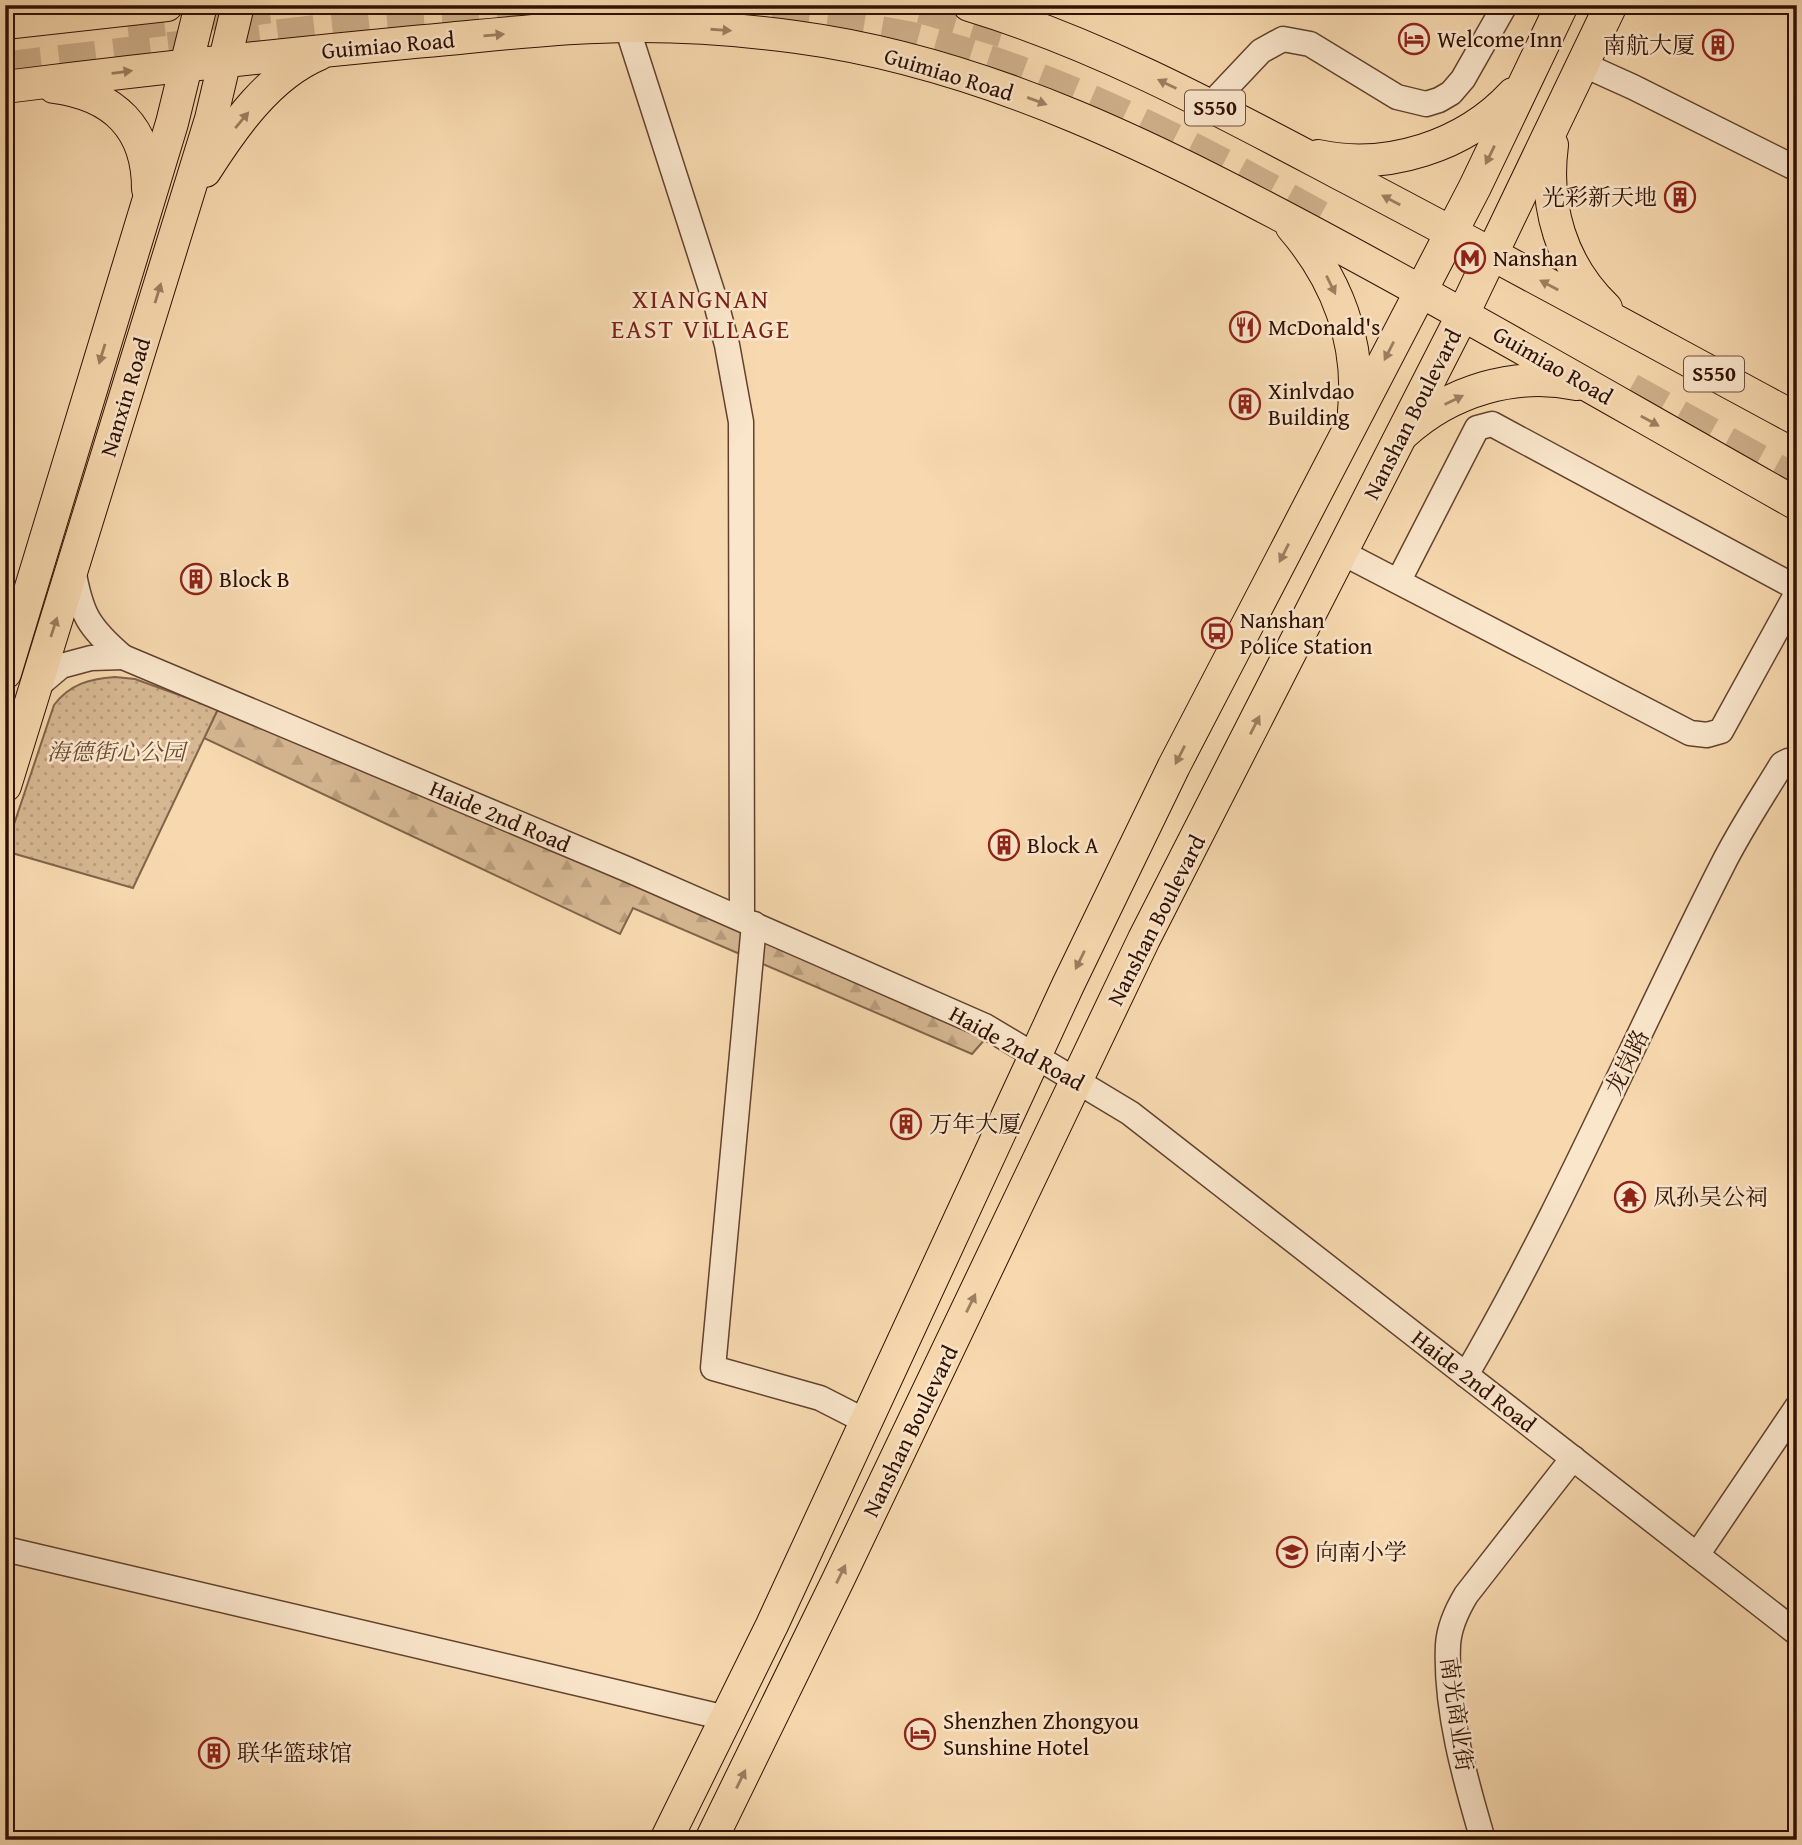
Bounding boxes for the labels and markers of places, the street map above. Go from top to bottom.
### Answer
hotel icon: Welcome Inn [1397,22,1431,56]
place label: Welcome Inn [1437,22,1562,55]
place label: 南航大厦 [1603,28,1695,61]
building icon: 南航大厦 [1701,28,1735,62]
place label: 光彩新天地 [1542,180,1657,213]
building icon: 光彩新天地 [1663,180,1697,214]
metro station icon: Nanshan [1453,241,1487,275]
place label: Nanshan [1493,241,1578,274]
restaurant icon: McDonald's [1228,310,1262,344]
place label: McDonald's [1268,310,1380,343]
place label: Xinlvdao Building [1268,374,1354,433]
building icon: Xinlvdao Building [1228,387,1262,421]
building icon: Block B [179,562,213,596]
place label: Block B [219,562,290,595]
place label: Nanshan Police Station [1240,603,1373,662]
bus stop icon: Nanshan Police Station [1200,616,1234,650]
building icon: Block A [987,828,1021,862]
place label: Block A [1027,828,1099,861]
building icon: 万年大厦 [889,1107,923,1141]
place label: 万年大厦 [929,1107,1021,1140]
temple icon: 凤孙吴公祠 [1613,1180,1647,1214]
place label: 凤孙吴公祠 [1653,1180,1768,1213]
school or university icon: 向南小学 [1275,1535,1309,1569]
place label: 向南小学 [1315,1535,1407,1568]
place label: Shenzhen Zhongyou Sunshine Hotel [943,1704,1140,1763]
hotel icon: Shenzhen Zhongyou Sunshine Hotel [903,1717,937,1751]
building icon: 联华篮球馆 [197,1736,231,1770]
place label: 联华篮球馆 [237,1736,352,1769]

